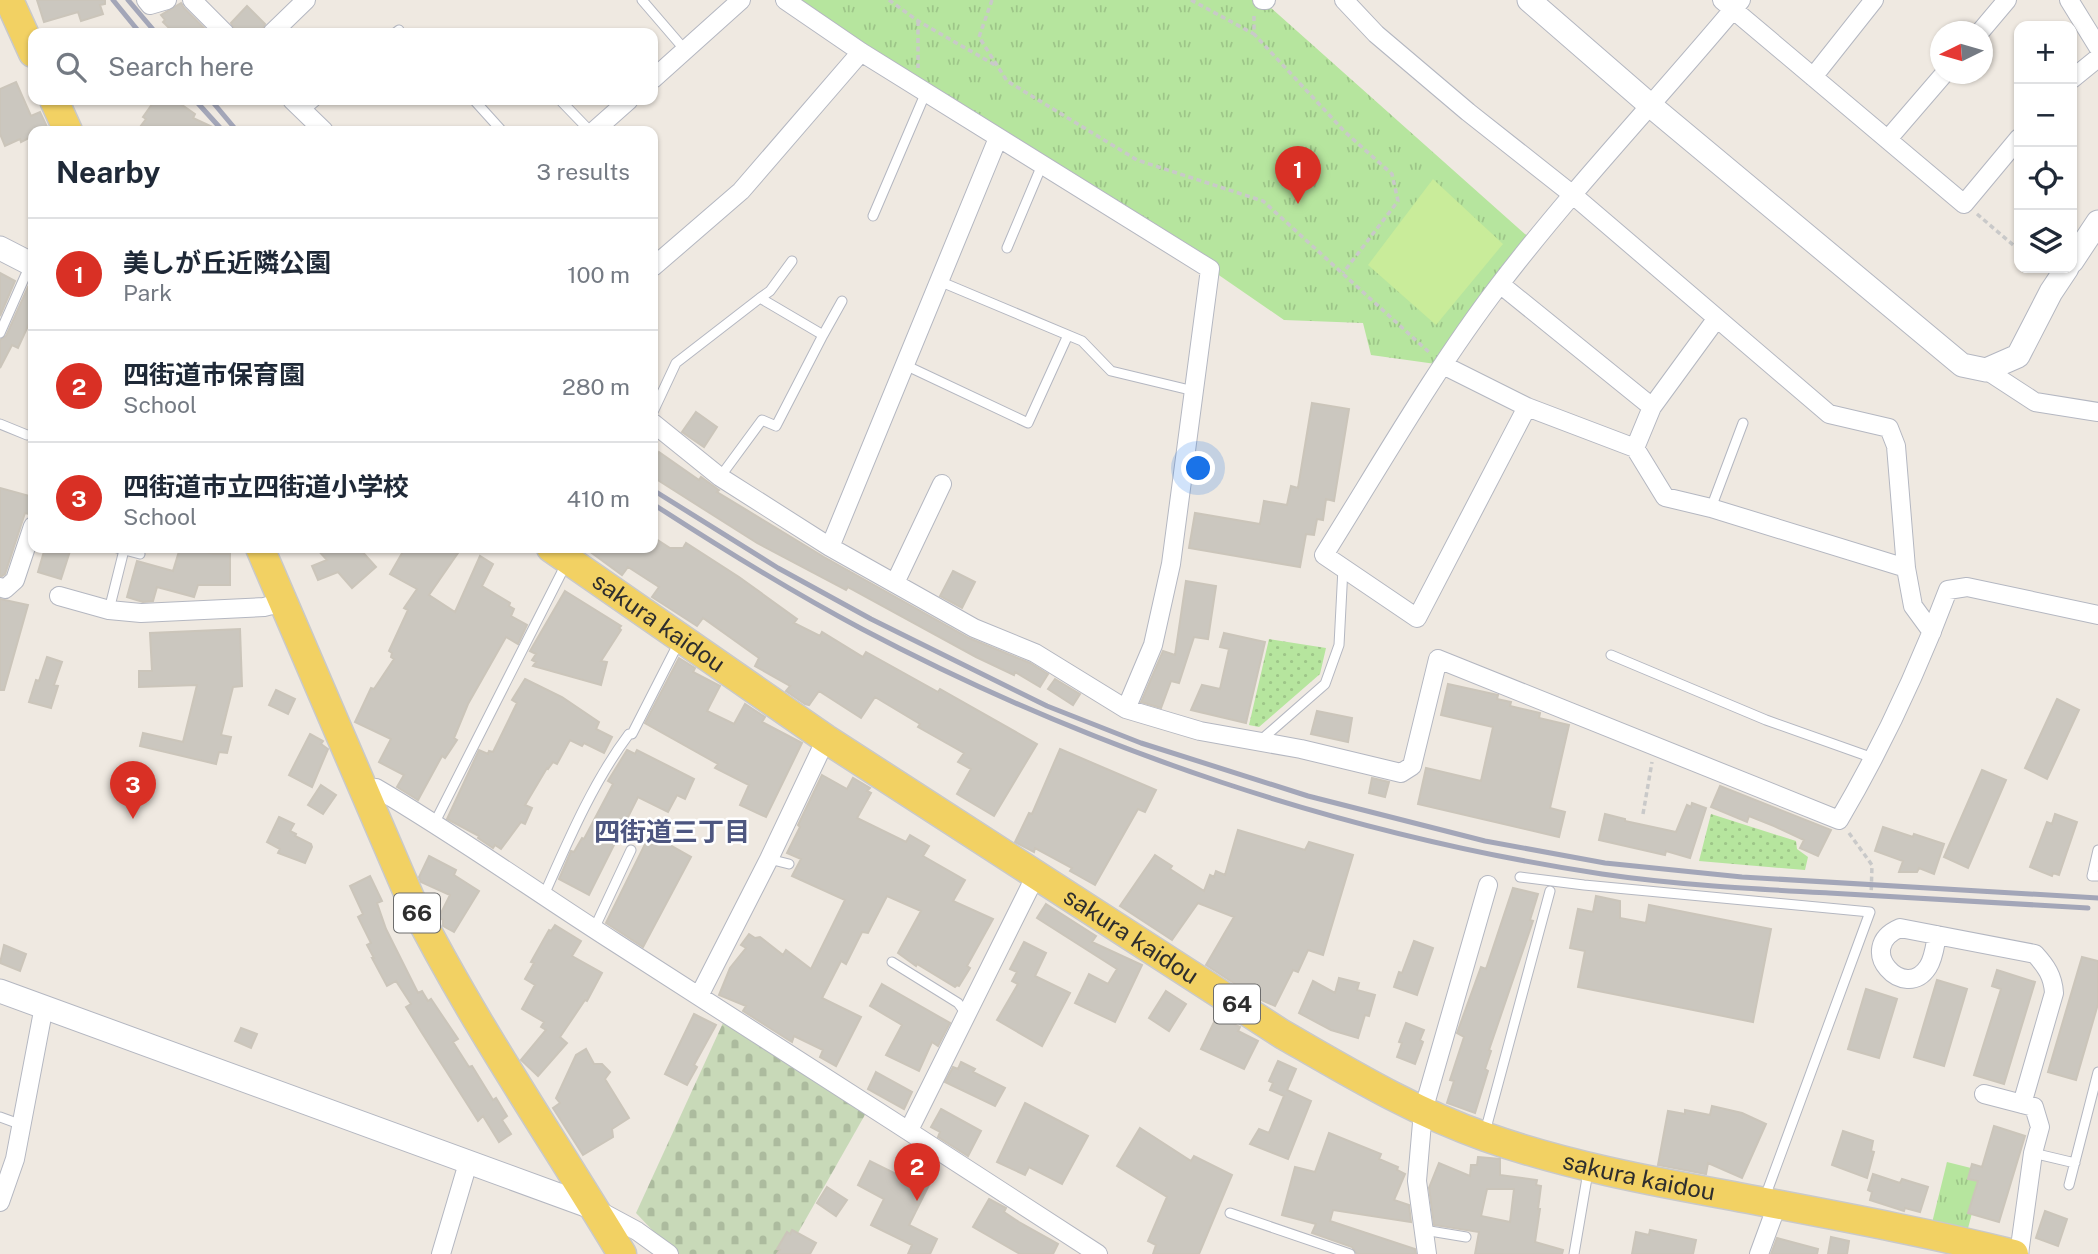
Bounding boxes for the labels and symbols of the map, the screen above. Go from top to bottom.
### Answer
north arrow [1930,21,1993,84]
pin: 1 [1275,146,1321,204]
your location [1181,451,1215,485]
street label: sakura kaidou [588,566,731,678]
pin: 3 [110,761,156,819]
district label: 四街道三丁目 [594,816,750,847]
street label: sakura kaidou [1059,882,1204,989]
road number: 66 [394,893,440,932]
road number: 64 [1214,984,1260,1023]
pin: 2 [894,1143,940,1201]
street label: sakura kaidou [1560,1146,1718,1205]

